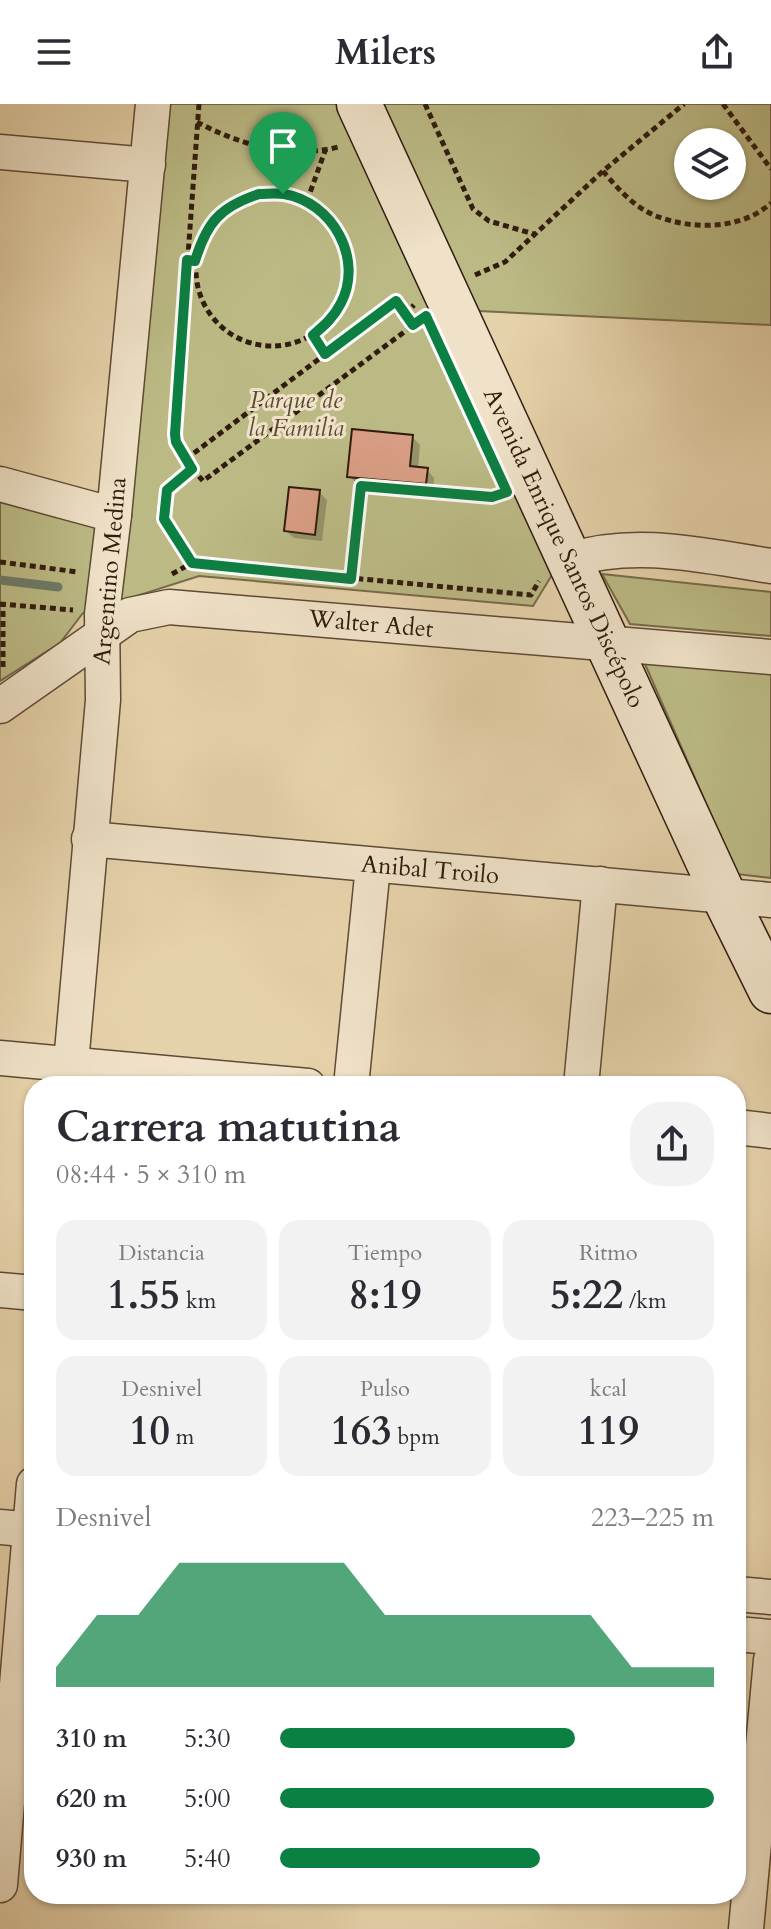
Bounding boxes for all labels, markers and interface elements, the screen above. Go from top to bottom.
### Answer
text: Milers [335,28,436,77]
icon: menu [32,30,76,74]
icon: share [695,30,739,74]
pin [249,112,317,194]
icon: arrive [261,124,305,168]
map controls [674,128,746,200]
button: layers [674,128,746,200]
street label: Avenida Enrique Santos Discépolo [475,383,653,713]
park label: Parque de la Familia [248,384,344,445]
street label: Argentino Medina [85,475,135,666]
street label: Walter Adet [306,602,435,646]
street label: Anibal Troilo [360,848,500,892]
text: Carrera matutina [56,1097,401,1157]
button: share [630,1102,714,1186]
text: 08:44 · 5 × 310 m [56,1157,246,1192]
text: Distancia [119,1238,205,1268]
text: Tiempo [348,1238,422,1268]
text: Ritmo [579,1238,638,1268]
text: 1.55 [107,1268,180,1323]
text: 8:19 [348,1268,422,1323]
text: 5:22 [550,1268,623,1323]
text: km [180,1286,216,1316]
text: /km [623,1286,667,1316]
text: Desnivel [121,1374,202,1404]
text: Pulso [360,1374,410,1404]
text: kcal [590,1374,627,1404]
text: 10 [129,1404,170,1459]
text: 163 [330,1404,392,1459]
text: 119 [578,1404,639,1459]
text: m [170,1422,194,1452]
text: bpm [392,1422,440,1452]
text: Desnivel [56,1500,151,1535]
text: 223–225 m [591,1500,714,1535]
text: 310 m [56,1721,127,1756]
text: 5:30 [184,1721,231,1756]
text: 620 m [56,1781,127,1816]
text: 5:00 [184,1781,231,1816]
text: 930 m [56,1841,127,1876]
text: 5:40 [184,1841,231,1876]

